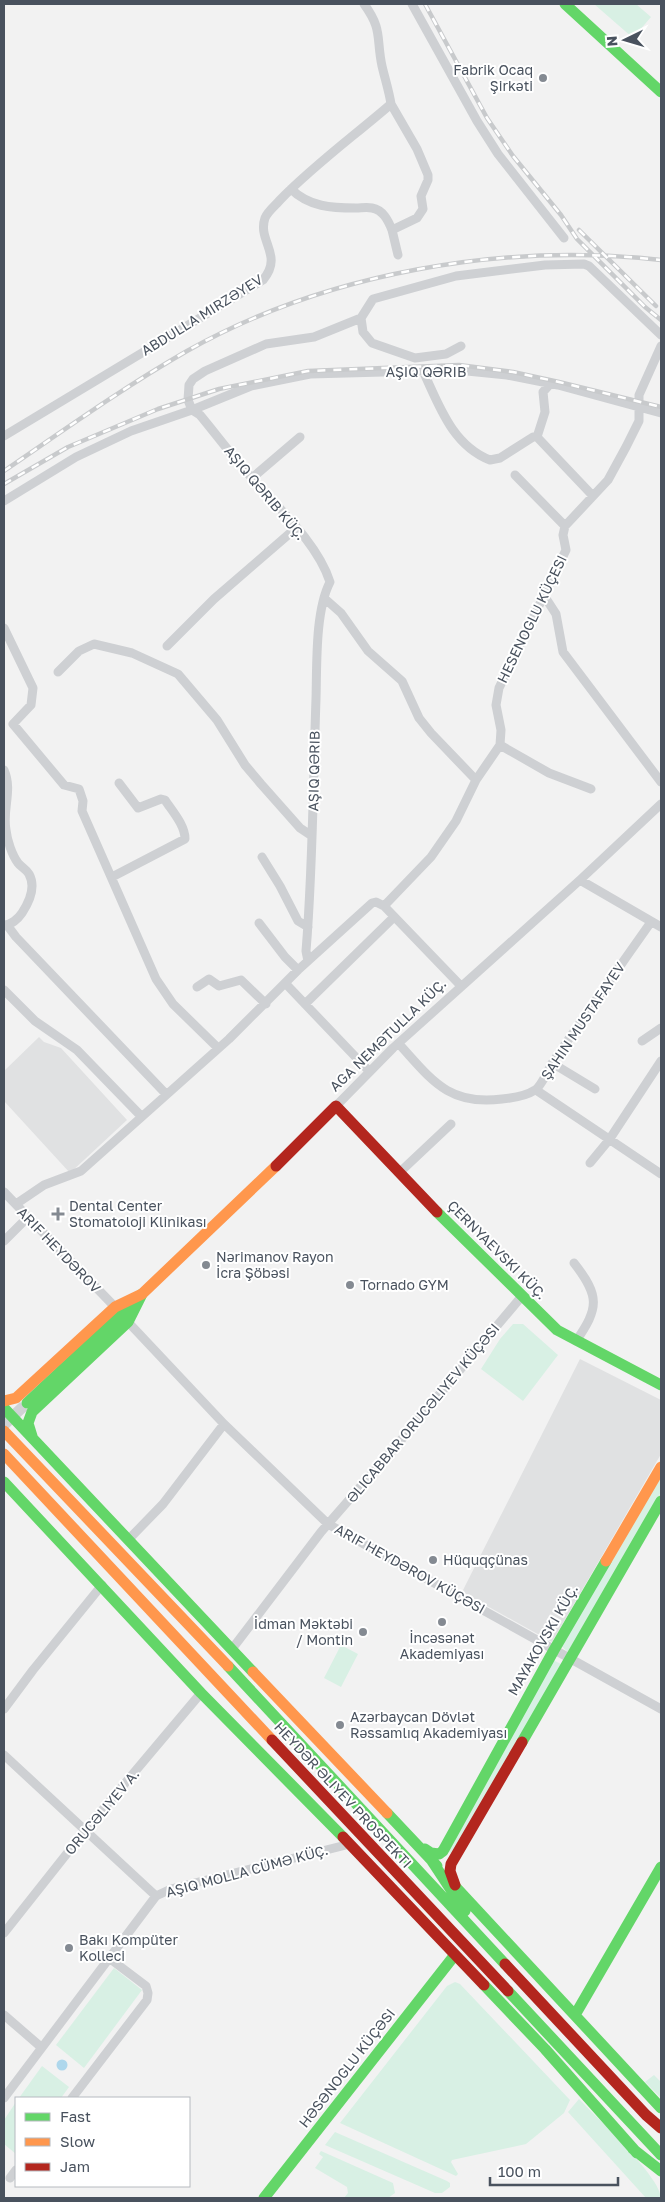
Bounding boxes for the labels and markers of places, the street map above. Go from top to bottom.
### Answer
place label: Fabrik Ocaq Şirkəti [453,61,533,94]
marker: Fabrik Ocaq Şirkəti [537,72,549,84]
place label: Dental Center Stomatoloji Klinikası [69,1197,207,1230]
marker: Dental Center Stomatoloji Klinikası [51,1207,65,1221]
place label: Nərimanov Rayon İcra Şöbəsi [216,1248,334,1281]
marker: Nərimanov Rayon İcra Şöbəsi [200,1259,212,1271]
place label: Tornado GYM [360,1276,449,1293]
marker: Tornado GYM [344,1279,356,1291]
place label: Hüquqçünas [443,1551,528,1568]
marker: Hüquqçünas [427,1554,439,1566]
place label: İdman Məktəbi / Montin [254,1615,353,1648]
marker: İncəsənət Akademiyası [436,1616,448,1628]
marker: İdman Məktəbi / Montin [357,1626,369,1638]
place label: İncəsənət Akademiyası [400,1629,484,1662]
place label: Azərbaycan Dövlət Rəssamlıq Akademiyası [350,1708,507,1741]
marker: Azərbaycan Dövlət Rəssamlıq Akademiyası [334,1719,346,1731]
place label: Bakı Kompüter Kolleci [79,1931,178,1964]
marker: Bakı Kompüter Kolleci [63,1942,75,1954]

